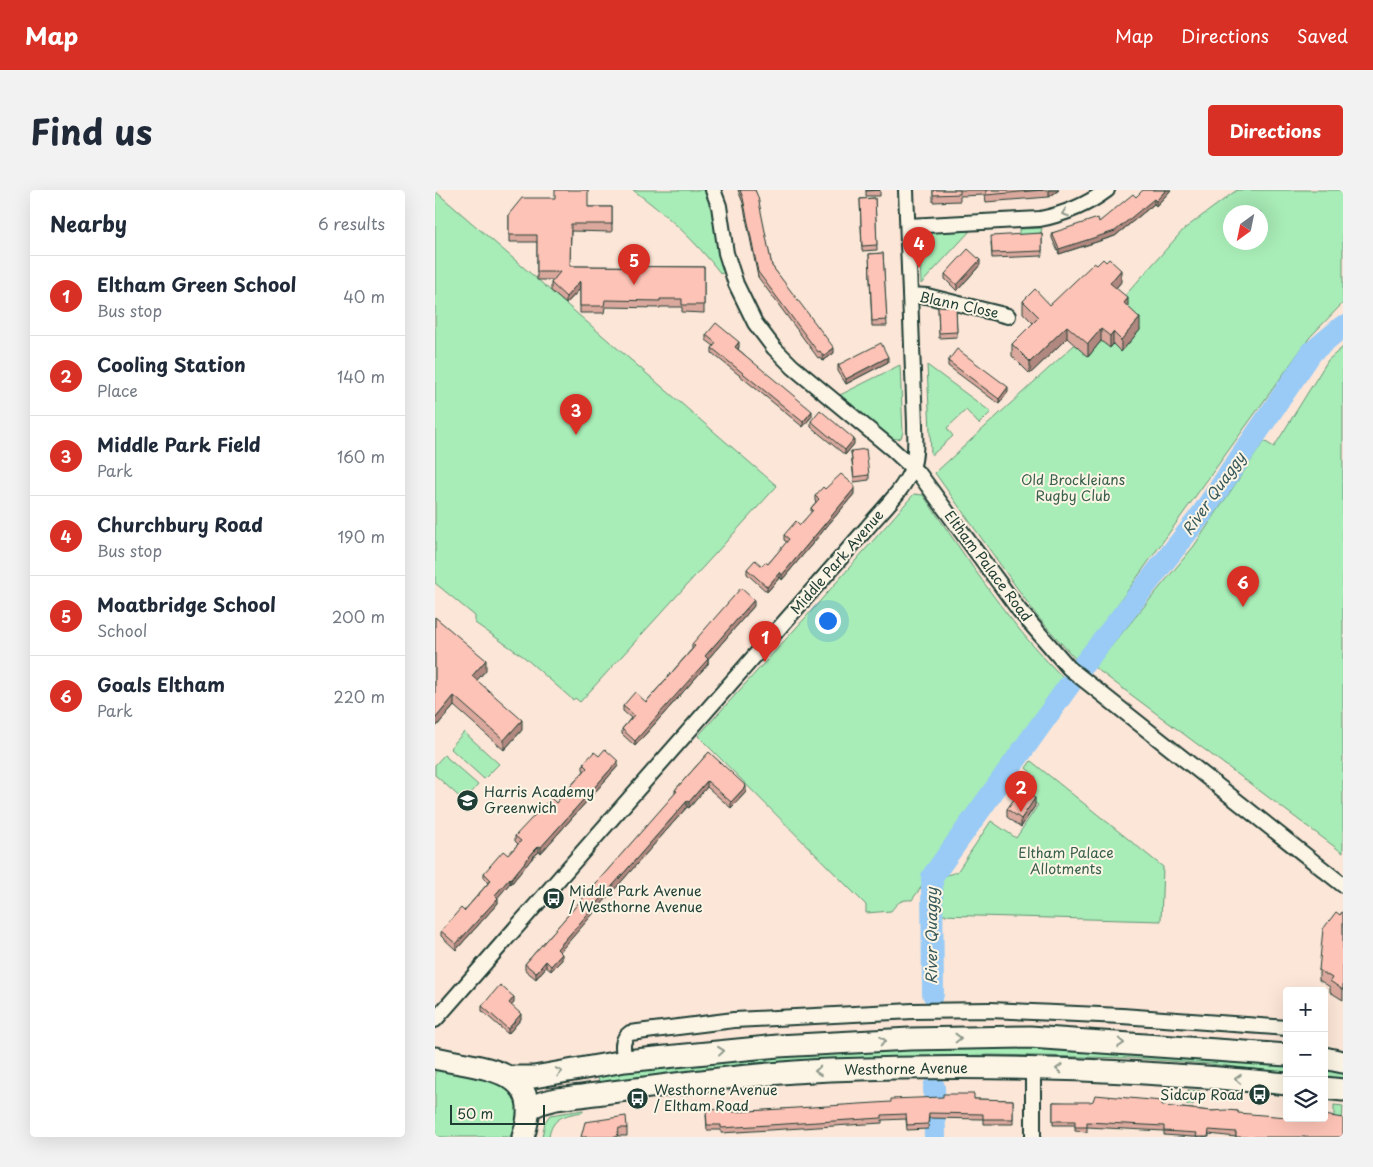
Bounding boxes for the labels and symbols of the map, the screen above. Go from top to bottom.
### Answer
north arrow [1223,205,1268,250]
one-way arrow [1061,207,1070,217]
pin: 4 [903,227,935,268]
pin: 5 [618,244,650,285]
street label: Blann Close [918,286,1001,323]
pin: 3 [560,394,592,435]
water label: River Quaggy [1176,446,1251,539]
park label: Old Brockleians Rugby Club [1021,469,1125,506]
street label: Middle Park Avenue [785,504,888,619]
street label: Eltham Palace Road [940,506,1037,626]
pin: 6 [1227,566,1259,607]
your location [815,608,841,634]
pin: 1 [749,621,781,662]
pin: 2 [1005,771,1037,812]
place label: Harris Academy Greenwich [484,781,595,818]
school or university icon: Harris Academy Greenwich [456,788,480,812]
park label: Eltham Palace Allotments [1018,842,1114,879]
place label: Middle Park Avenue / Westhorne Avenue [569,880,703,917]
water label: River Quaggy [919,886,942,984]
bus stop icon: Middle Park Avenue / Westhorne Avenue [541,887,565,911]
one-way arrow [955,1033,963,1043]
one-way arrow [879,1035,887,1046]
one-way arrow [1117,1038,1125,1049]
one-way arrow [717,1046,725,1057]
street label: Westhorne Avenue [844,1057,968,1080]
one-way arrow [1054,1064,1062,1075]
one-way arrow [813,1065,821,1076]
one-way arrow [555,1067,564,1078]
one-way arrow [1234,1074,1242,1085]
place label: Westhorne Avenue / Eltham Road [654,1079,778,1116]
bus stop icon: Sidcup Road [1248,1083,1272,1107]
place label: Sidcup Road [1160,1084,1244,1105]
bus stop icon: Westhorne Avenue / Eltham Road [626,1086,650,1110]
scale bar [450,1102,545,1125]

